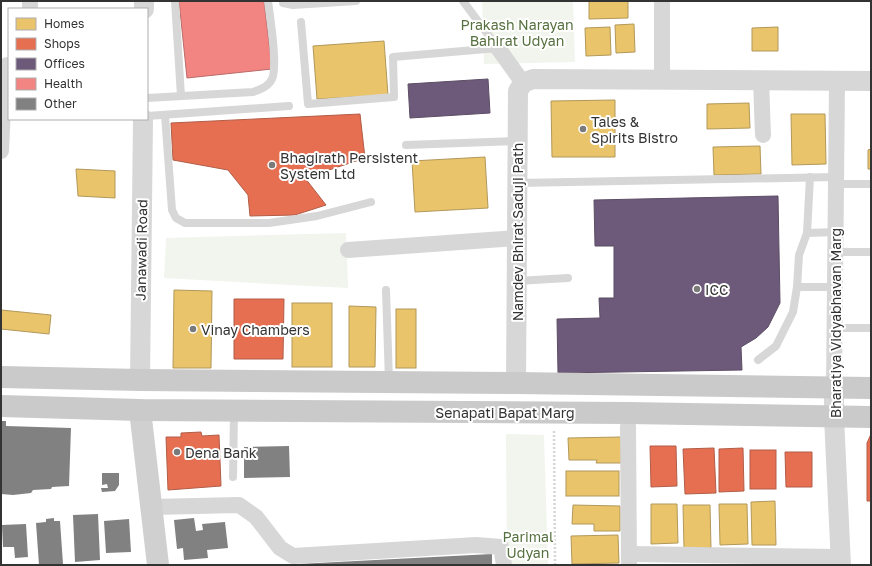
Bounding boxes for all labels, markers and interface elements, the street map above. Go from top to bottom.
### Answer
legend [8,8,148,120]
text: Homes [44,16,84,31]
park label: Prakash Narayan Bahirat Udyan [460,16,574,49]
text: Shops [44,36,80,51]
text: Offices [44,56,85,71]
text: Health [44,76,83,91]
text: Other [44,96,77,111]
place label: Tales & Spirits Bistro [591,113,678,146]
marker: Tales & Spirits Bistro [578,124,588,134]
street label: Namdev Bhirat Saduji Path [509,143,526,321]
place label: Bhagirath Persistent System Ltd [280,149,418,182]
marker: Bhagirath Persistent System Ltd [267,160,277,170]
street label: Janawadi Road [132,199,150,301]
street label: Bharatiya Vidyabhavan Marg [827,228,844,418]
place label: ICC [705,281,728,298]
marker: ICC [692,284,702,294]
place label: Vinay Chambers [201,321,310,338]
marker: Vinay Chambers [188,324,198,334]
street label: Senapati Bapat Marg [435,404,575,421]
place label: Dena Bank [185,444,257,461]
marker: Dena Bank [172,447,182,457]
park label: Parimal Udyan [503,528,553,561]

